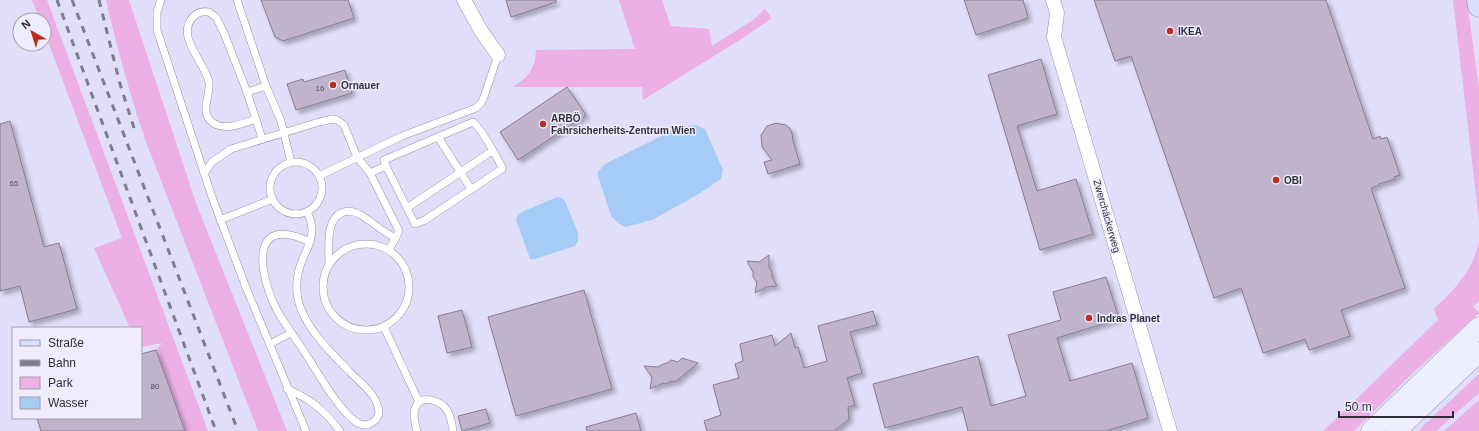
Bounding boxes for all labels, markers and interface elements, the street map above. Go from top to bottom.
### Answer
north arrow [12,12,52,52]
text: N [19,17,33,31]
marker: IKEA [1165,26,1175,36]
place label: IKEA [1178,26,1202,37]
marker: Ornauer [328,80,338,90]
place label: Ornauer [341,80,380,91]
house number: 16 [316,84,325,93]
place label: ARBÖ Fahrsicherheits-Zentrum Wien [551,112,695,136]
marker: ARBÖ Fahrsicherheits-Zentrum Wien [538,119,548,129]
marker: OBI [1271,175,1281,185]
place label: OBI [1284,175,1302,186]
street label: Zwerchäckerweg [1091,178,1123,254]
house number: 65 [10,179,19,188]
marker: Indras Planet [1084,313,1094,323]
place label: Indras Planet [1097,313,1160,324]
legend [12,327,142,419]
text: Straße [48,336,84,350]
text: Bahn [48,356,76,370]
text: Park [48,376,74,390]
house number: 80 [151,382,160,391]
scale bar [1339,393,1453,419]
text: Wasser [48,396,88,410]
text: 50 m [1345,400,1372,414]

